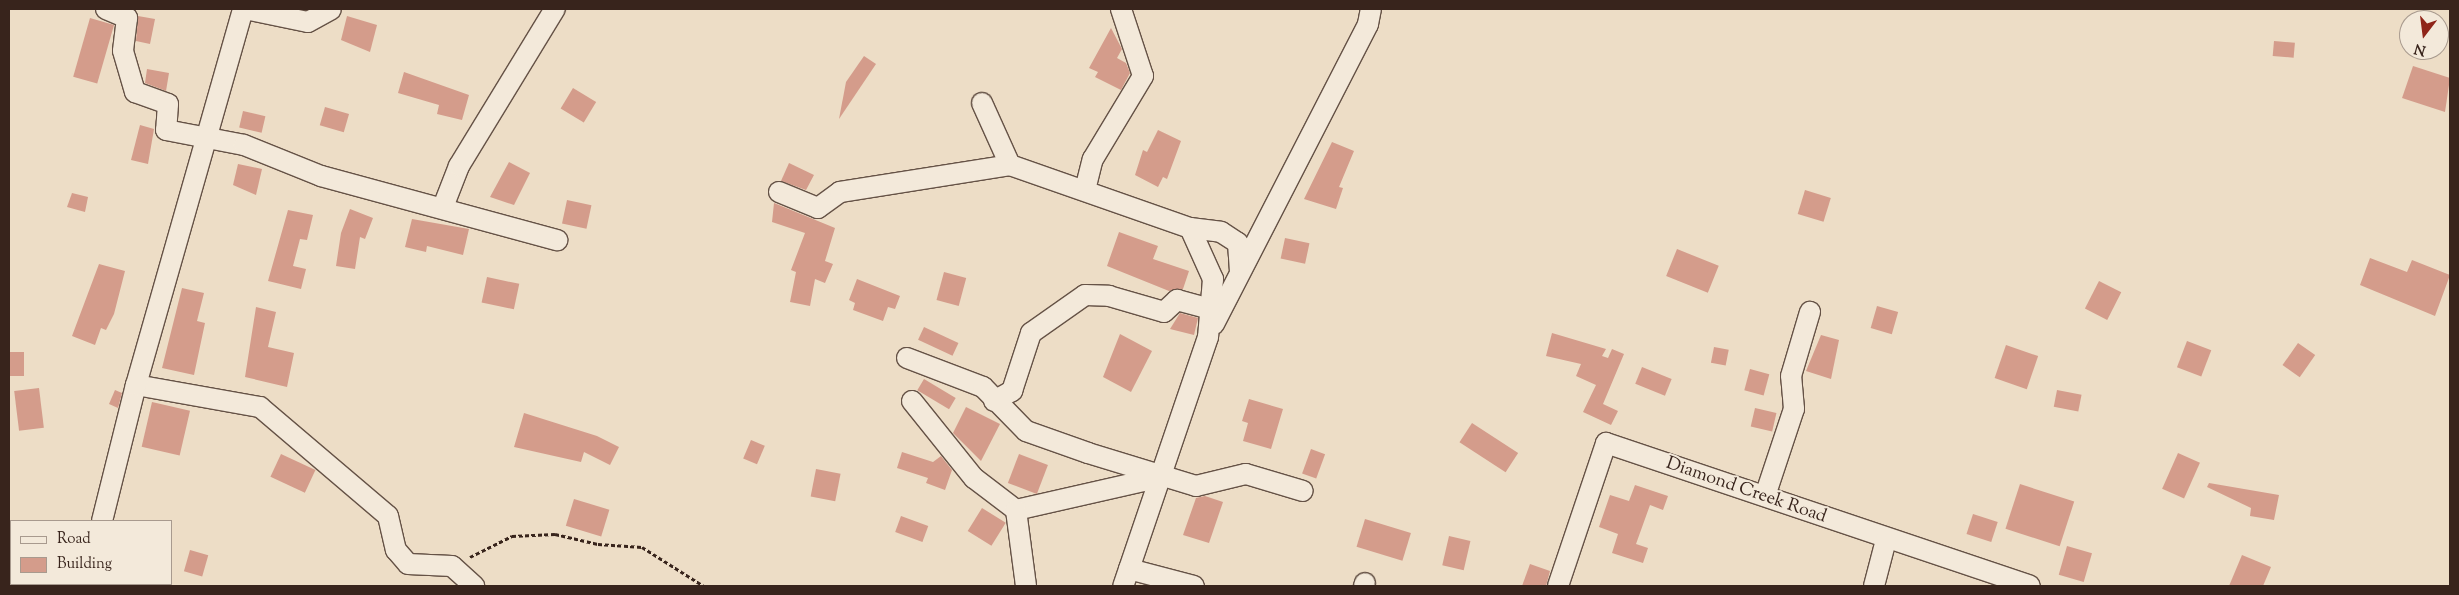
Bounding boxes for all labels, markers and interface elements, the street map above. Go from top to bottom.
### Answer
north arrow [2399,10,2449,60]
text: N [2412,37,2428,60]
street label: Diamond Creek Road [1663,453,1829,529]
legend [10,520,172,585]
text: Road [57,529,91,550]
text: Building [57,554,112,575]

